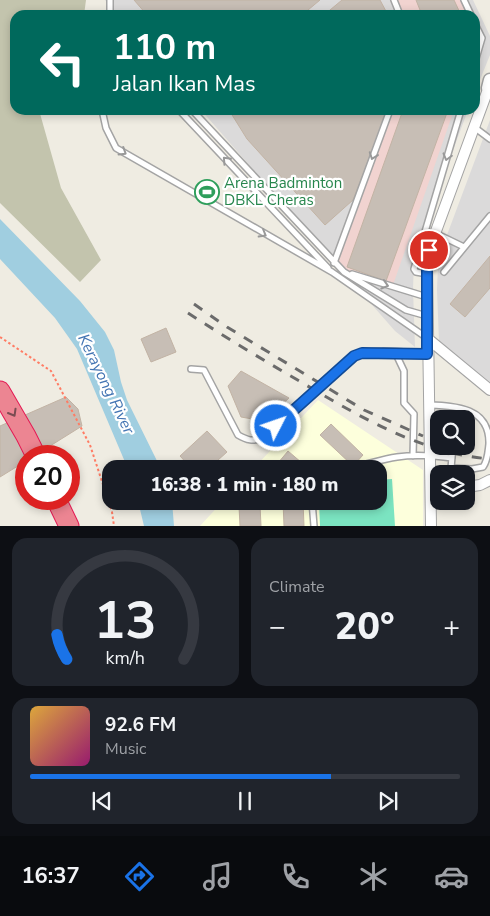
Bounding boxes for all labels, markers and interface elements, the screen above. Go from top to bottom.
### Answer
text: 110 m [113,24,216,71]
icon: left [30,30,95,95]
text: Jalan Ikan Mas [113,69,256,99]
one-way arrow [117,146,127,155]
one-way arrow [369,151,379,160]
one-way arrow [442,152,453,161]
one-way arrow [223,157,232,166]
place label: Arena Badminton DBKL Cheras [224,173,342,210]
sports icon: Arena Badminton DBKL Cheras [194,179,220,205]
one-way arrow [258,227,267,237]
pin [408,229,450,271]
icon: arrive [415,236,443,264]
one-way arrow [381,279,389,289]
water label: Kerayong River [72,330,140,439]
position arrow [249,399,301,451]
one-way arrow [7,408,17,417]
map controls [430,410,475,510]
button: search [430,410,475,455]
speed limit sign: 20 [15,445,80,510]
button: layers [430,465,475,510]
text: 16:38 · 1 min · 180 m [151,472,338,498]
text: Climate [269,576,324,598]
text: 13 [94,585,157,656]
text: 20° [334,601,395,652]
text: − [269,608,286,646]
text: + [443,608,460,646]
text: km/h [106,646,145,670]
text: 92.6 FM [105,712,176,738]
text: Music [105,738,146,760]
icon: previous [88,787,116,815]
icon: pause [231,787,259,815]
icon: next [374,787,402,815]
icon: directions [122,859,157,894]
icon: music [200,859,235,894]
icon: phone [278,859,313,894]
icon: climate [356,859,391,894]
icon: car [434,859,469,894]
text: 16:37 [21,861,80,891]

